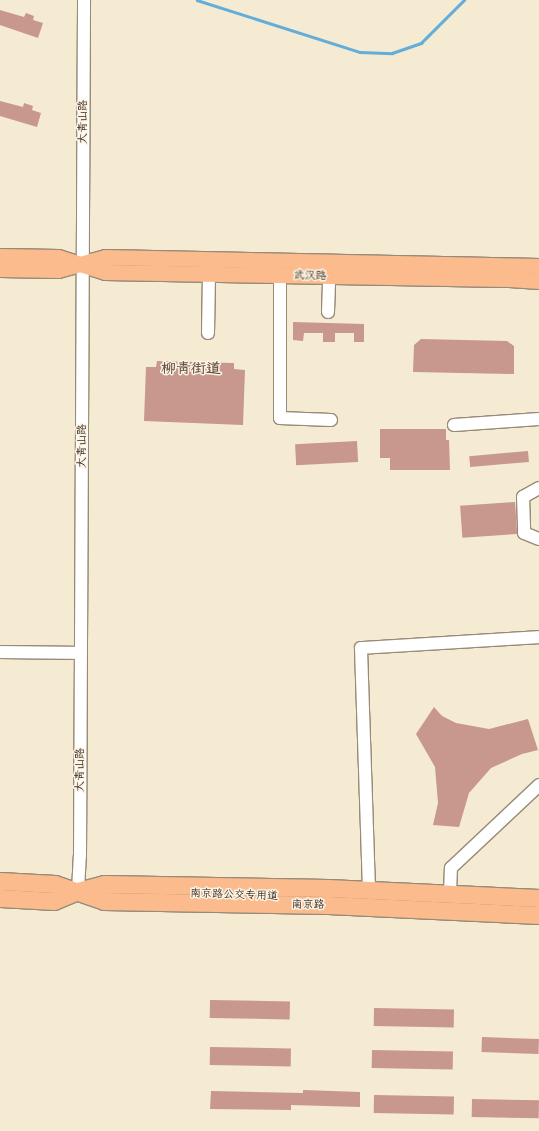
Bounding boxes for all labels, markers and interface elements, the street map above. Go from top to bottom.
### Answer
street label: 大青山路 [76,100,90,144]
street label: 武汉路 [293,269,327,283]
district label: 柳青街道 [161,360,221,378]
street label: 大青山路 [75,424,89,468]
street label: 大青山路 [73,748,87,792]
street label: 南京路公交专用道 [190,887,278,903]
street label: 南京路 [291,898,325,912]

